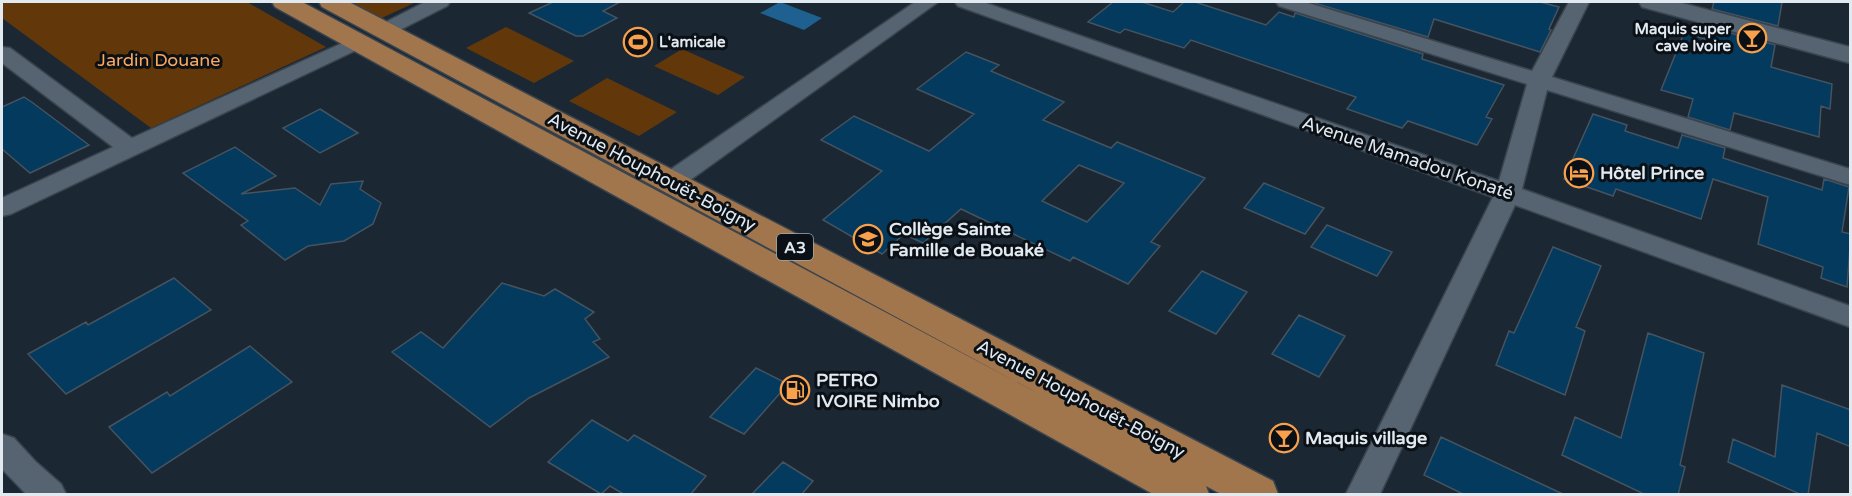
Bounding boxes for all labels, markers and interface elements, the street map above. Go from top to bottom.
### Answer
place label: Maquis super cave Ivoire [1635,20,1731,55]
bar icon: Maquis super cave Ivoire [1736,22,1768,54]
sports icon: L'amicale [622,26,654,58]
place label: L'amicale [659,33,726,51]
park label: Jardin Douane [98,49,220,71]
street label: Avenue Houphouët-Boigny [544,108,760,236]
street label: Avenue Mamadou Konaté [1299,111,1517,205]
hotel icon: Hôtel Prince [1563,157,1595,189]
place label: Hôtel Prince [1600,162,1704,184]
place label: Collège Sainte Famille de Bouaké [889,218,1044,261]
school or university icon: Collège Sainte Famille de Bouaké [852,223,884,255]
road number: A3 [777,234,813,260]
street label: Avenue Houphouët-Boigny [973,335,1189,463]
place label: PETRO IVOIRE Nimbo [816,369,940,412]
fuel station icon: PETRO IVOIRE Nimbo [779,374,811,406]
bar icon: Maquis village [1268,422,1300,454]
place label: Maquis village [1305,427,1427,449]

